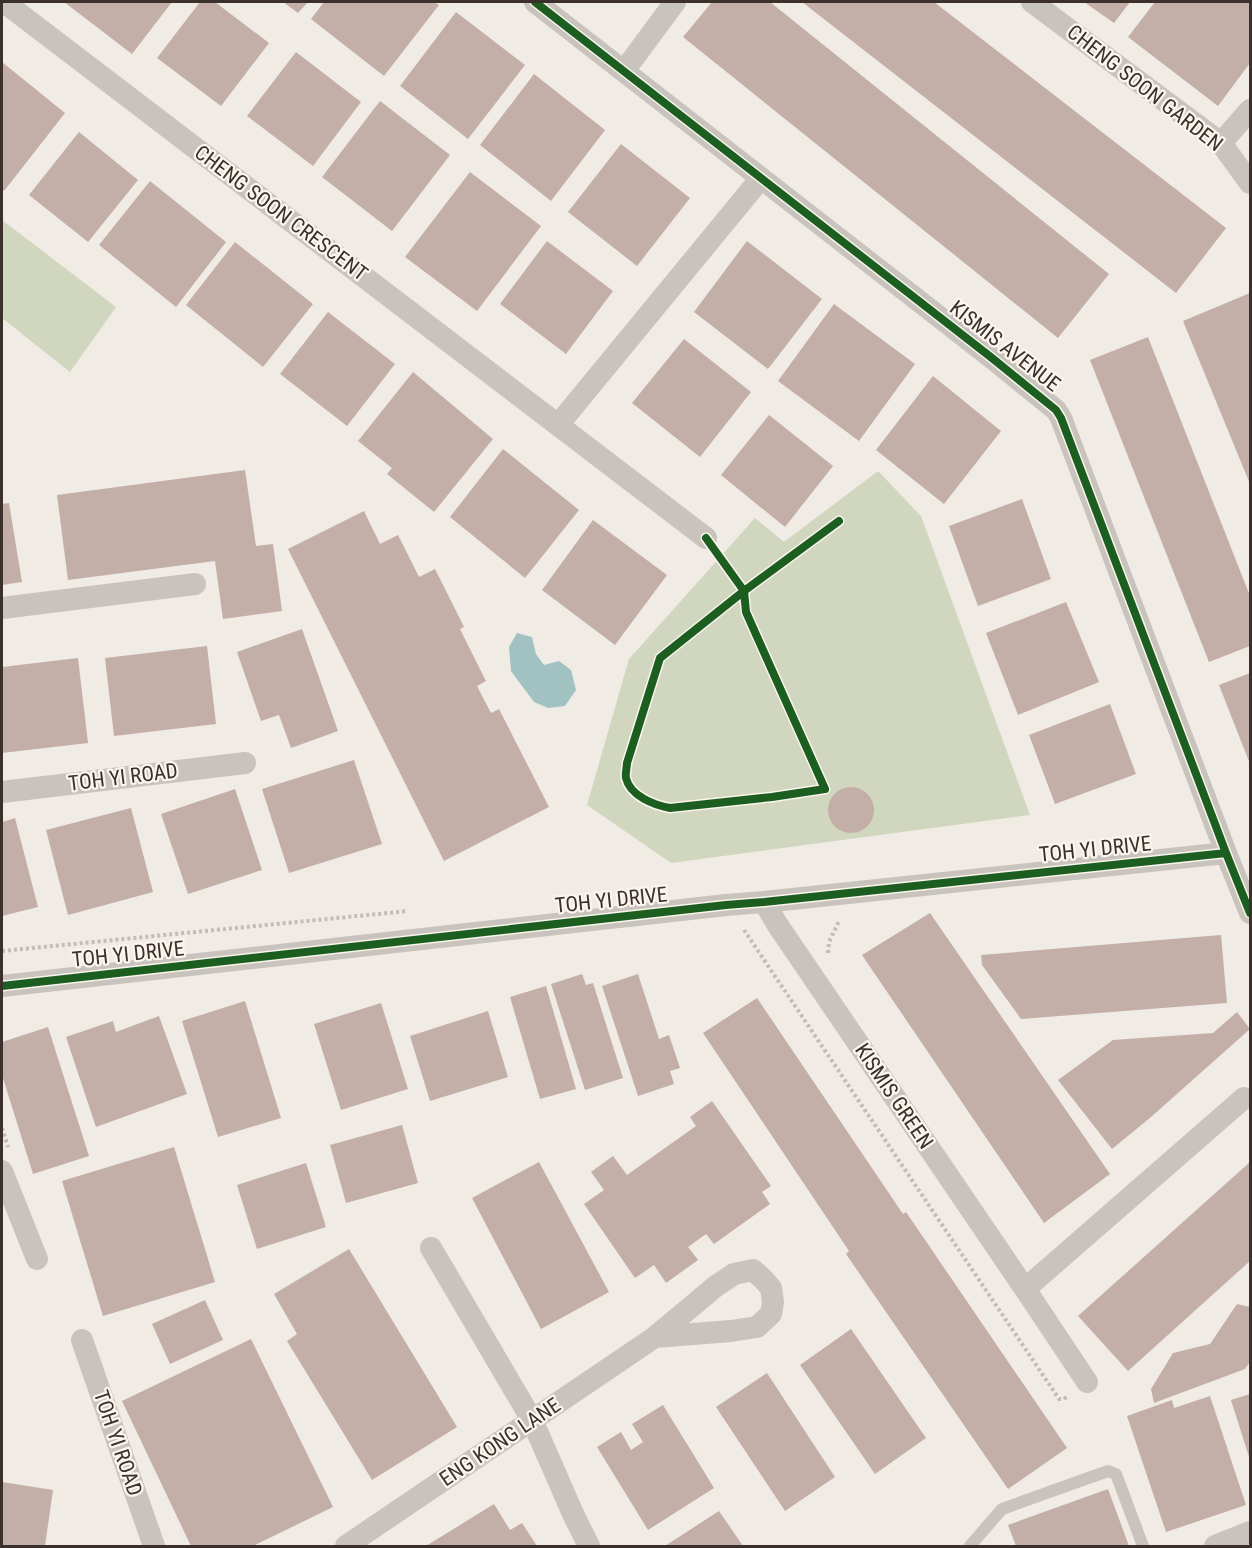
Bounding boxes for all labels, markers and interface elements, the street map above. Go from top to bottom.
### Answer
street label: CHENG SOON GARDEN [1062,20,1228,156]
street label: CHENG SOON CRESCENT [190,140,372,286]
street label: KISMIS AVENUE [945,296,1065,396]
street label: TOH YI ROAD [67,758,179,796]
street label: TOH YI DRIVE [1038,831,1152,867]
street label: TOH YI DRIVE [554,882,668,918]
street label: TOH YI DRIVE [71,936,185,972]
street label: KISMIS GREEN [850,1039,938,1153]
street label: TOH YI ROAD [89,1387,147,1499]
street label: ENG KONG LANE [435,1393,565,1491]

